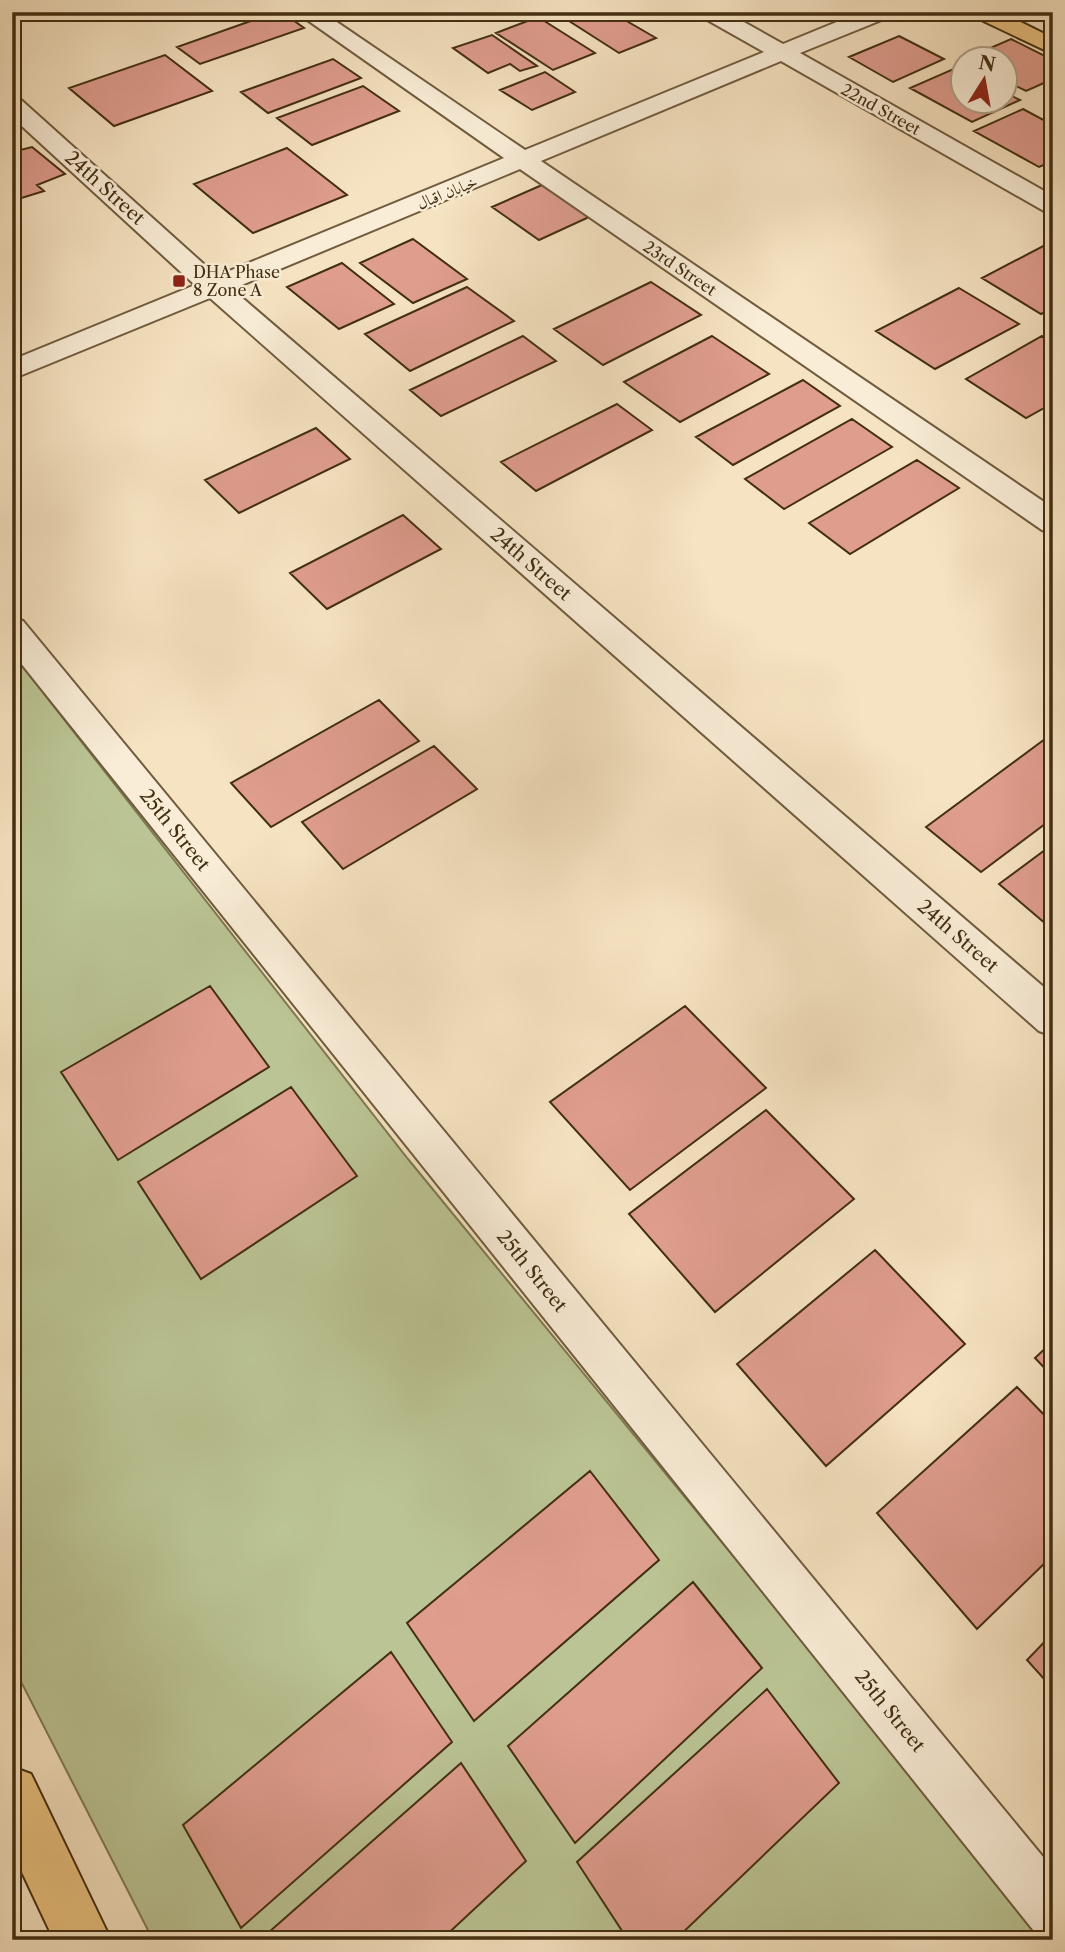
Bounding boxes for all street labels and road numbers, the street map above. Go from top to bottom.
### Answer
street label: 22nd Street [838,79,925,139]
street label: 24th Street [60,146,150,230]
street label: خیابان اقبال [414,171,480,213]
street label: 23rd Street [640,236,721,300]
street label: 24th Street [486,523,576,605]
street label: 25th Street [135,784,215,876]
street label: 24th Street [913,895,1003,977]
street label: 25th Street [492,1225,572,1317]
street label: 25th Street [850,1665,930,1757]

